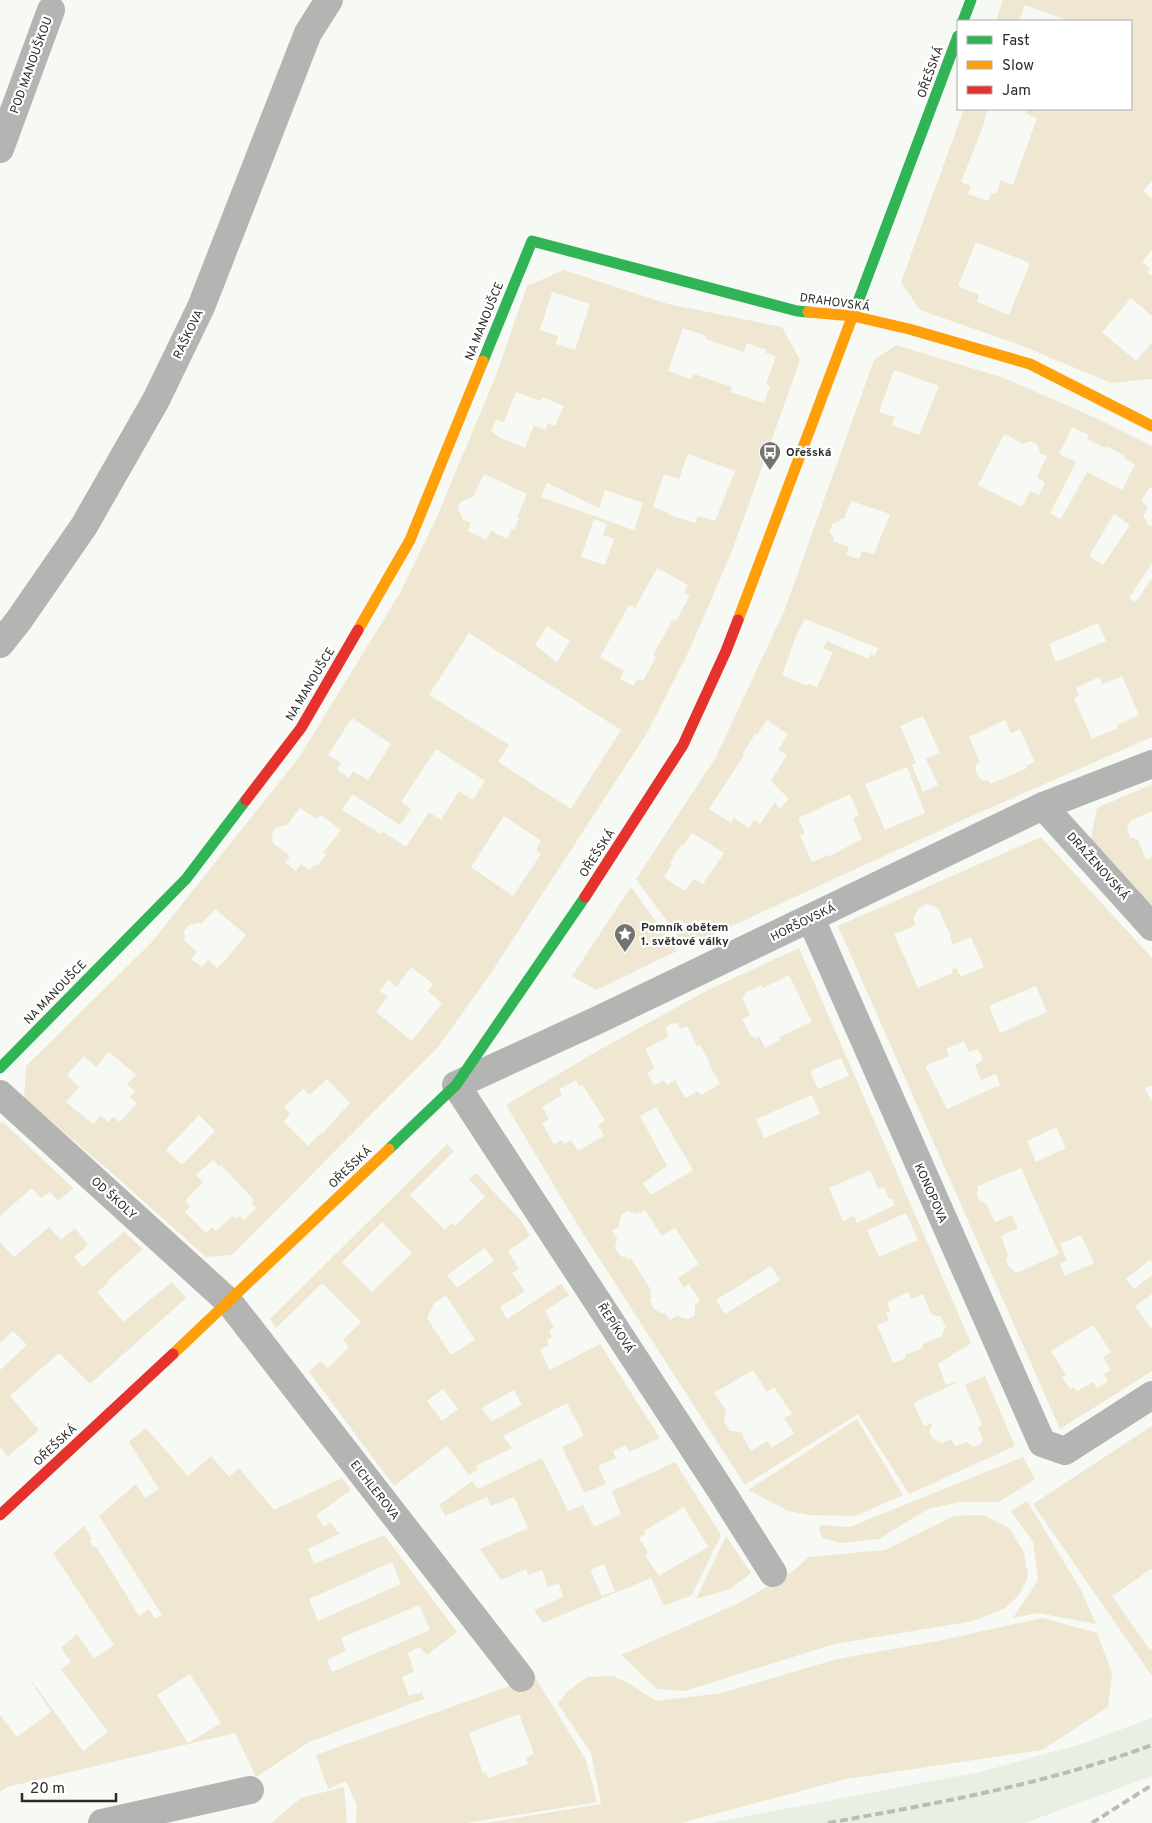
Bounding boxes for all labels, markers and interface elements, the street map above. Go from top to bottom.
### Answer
street label: POD MANOUŠKOU [7,15,57,116]
legend [957,20,1132,110]
text: Fast [1002,32,1030,51]
street label: OŘEŠSKÁ [914,44,948,101]
text: Slow [1002,57,1034,76]
text: Jam [1002,82,1031,101]
street label: NA MANOUŠCE [462,280,508,363]
street label: DRAHOVSKÁ [799,290,871,316]
street label: RAŠKOVA [170,307,208,362]
bus stop icon: Ořešská [758,440,782,471]
place label: Ořešská [786,445,831,461]
street label: NA MANOUŠCE [282,645,339,724]
street label: OŘEŠSKÁ [576,826,619,881]
street label: DRAŽENOVSKÁ [1062,829,1132,904]
street label: HORŠOVSKÁ [768,900,839,946]
place label: Pomník obětem 1. světové války [641,920,729,950]
place icon: Pomník obětem 1. světové války [613,922,637,953]
street label: NA MANOUŠCE [21,957,91,1028]
street label: OŘEŠSKÁ [326,1143,376,1192]
street label: KONOPOVA [910,1161,950,1226]
street label: OD ŠKOLY [87,1174,140,1224]
street label: ŘEPÍKOVÁ [593,1300,637,1357]
street label: OŘEŠSKÁ [30,1421,81,1470]
street label: EICHLEROVA [346,1458,402,1524]
scale bar [22,1770,116,1802]
text: 20 m [30,1780,65,1799]

